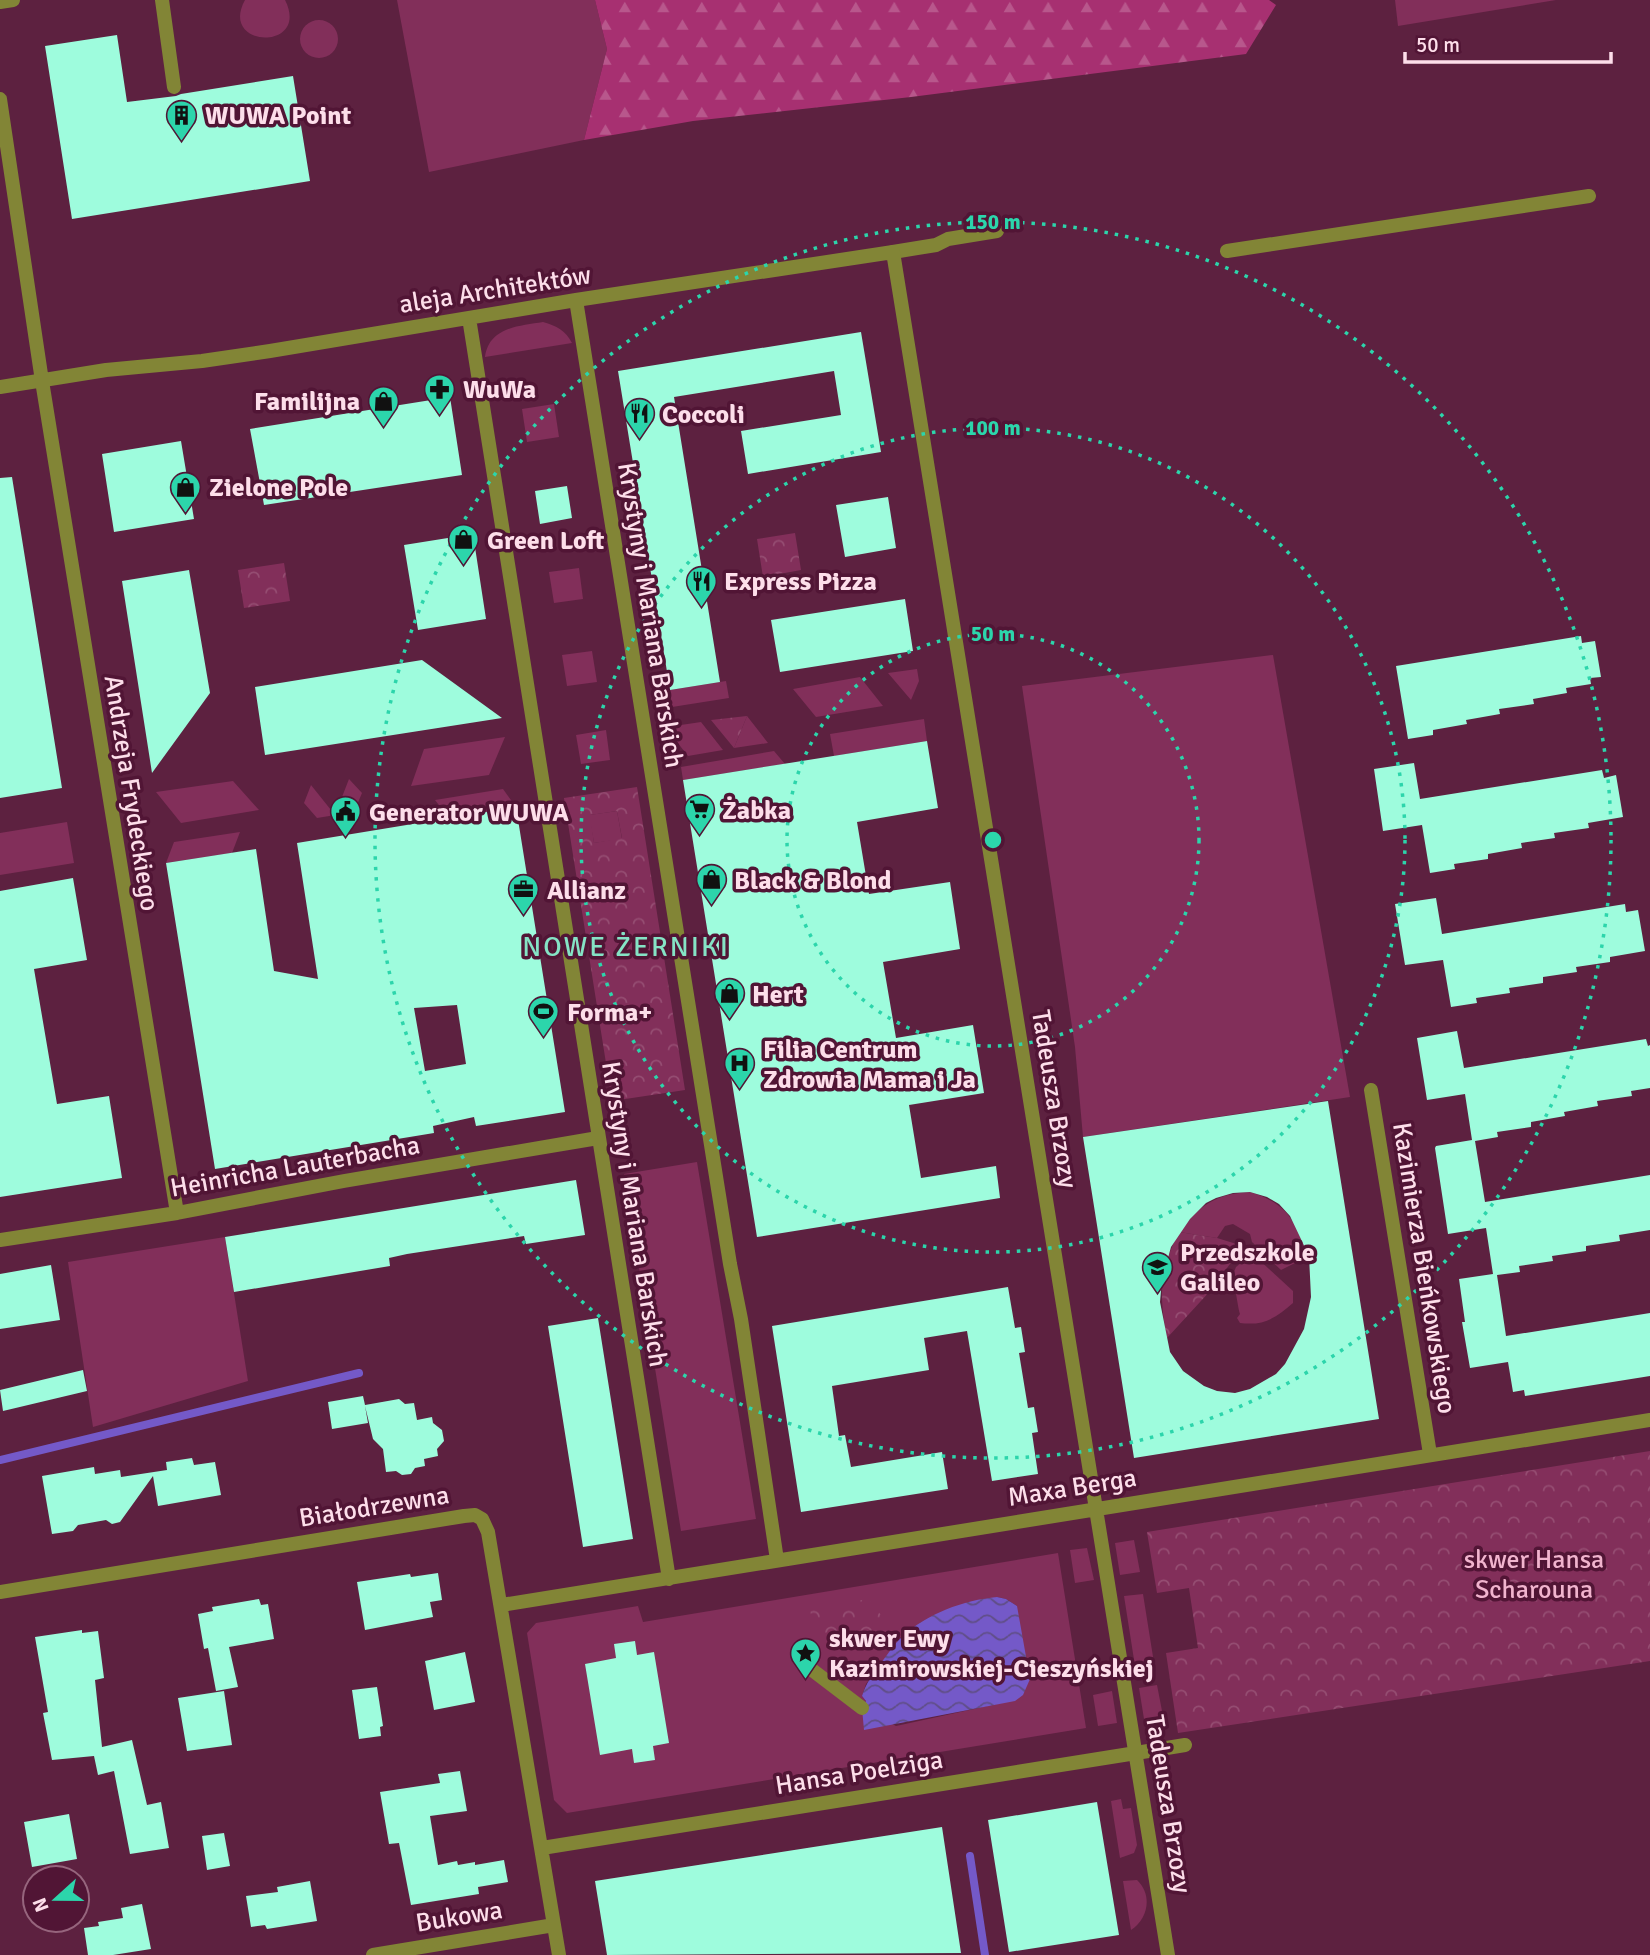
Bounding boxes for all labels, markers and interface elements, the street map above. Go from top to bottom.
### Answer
scale bar [1405,21,1612,65]
text: 50 m [1416,32,1460,58]
building icon: WUWA Point [165,98,199,142]
place label: WUWA Point [205,100,351,132]
text: 150 m [965,209,1021,235]
street label: aleja Architektów [397,259,594,321]
pharmacy icon: WuWa [423,372,457,416]
place label: WuWa [463,374,536,406]
shop icon: Familijna [366,384,400,428]
place label: Familijna [254,386,360,418]
restaurant icon: Coccoli [622,397,656,441]
place label: Coccoli [662,399,745,431]
text: 100 m [965,415,1021,441]
street label: Krystyny i Mariana Barskich [610,460,690,770]
shop icon: Zielone Pole [169,470,203,514]
place label: Zielone Pole [209,472,348,504]
shop icon: Green Loft [447,523,481,567]
place label: Green Loft [487,525,605,557]
restaurant icon: Express Pizza [684,564,718,608]
place label: Express Pizza [724,566,877,598]
text: 50 m [971,621,1015,647]
street label: Andrzeja Frydeckiego [97,673,165,913]
supermarket icon: Żabka [682,793,716,837]
public building icon: Generator WUWA [329,795,363,839]
place label: Żabka [722,795,791,827]
place label: Generator WUWA [369,797,569,829]
centre of rings [981,828,1005,852]
shop icon: Black & Blond [694,863,728,907]
place label: Black & Blond [734,865,891,897]
office icon: Allianz [507,873,541,917]
place label: Allianz [547,875,626,907]
district label: NOWE ŻERNIKI [522,930,730,964]
shop icon: Hert [712,977,746,1021]
place label: Hert [752,979,804,1011]
sports icon: Forma+ [527,995,561,1039]
place label: Forma+ [567,997,652,1029]
street label: Tadeusza Brzozy [1024,1008,1084,1191]
place label: Filia Centrum Zdrowia Mama i Ja [763,1034,976,1096]
hospital icon: Filia Centrum Zdrowia Mama i Ja [723,1047,757,1091]
street label: Krystyny i Mariana Barskich [594,1059,674,1369]
street label: Kazimierza Bieńkowskiego [1385,1120,1463,1416]
street label: Heinricha Lauterbacha [168,1129,422,1205]
place label: Przedszkole Galileo [1180,1237,1315,1299]
school or university icon: Przedszkole Galileo [1140,1250,1174,1294]
street label: Maxa Berga [1006,1462,1139,1514]
street label: Białodrzewna [297,1479,452,1535]
park label: skwer Hansa Scharouna [1464,1544,1604,1606]
place label: skwer Ewy Kazimirowskiej-Cieszyńskiej [829,1623,1154,1685]
place icon: skwer Ewy Kazimirowskiej-Cieszyńskiej [789,1636,823,1680]
street label: Tadeusza Brzozy [1138,1713,1198,1896]
street label: Hansa Poelziga [773,1744,945,1802]
north arrow [21,1864,91,1934]
text: N [27,1894,55,1915]
street label: Bukowa [413,1894,505,1940]

